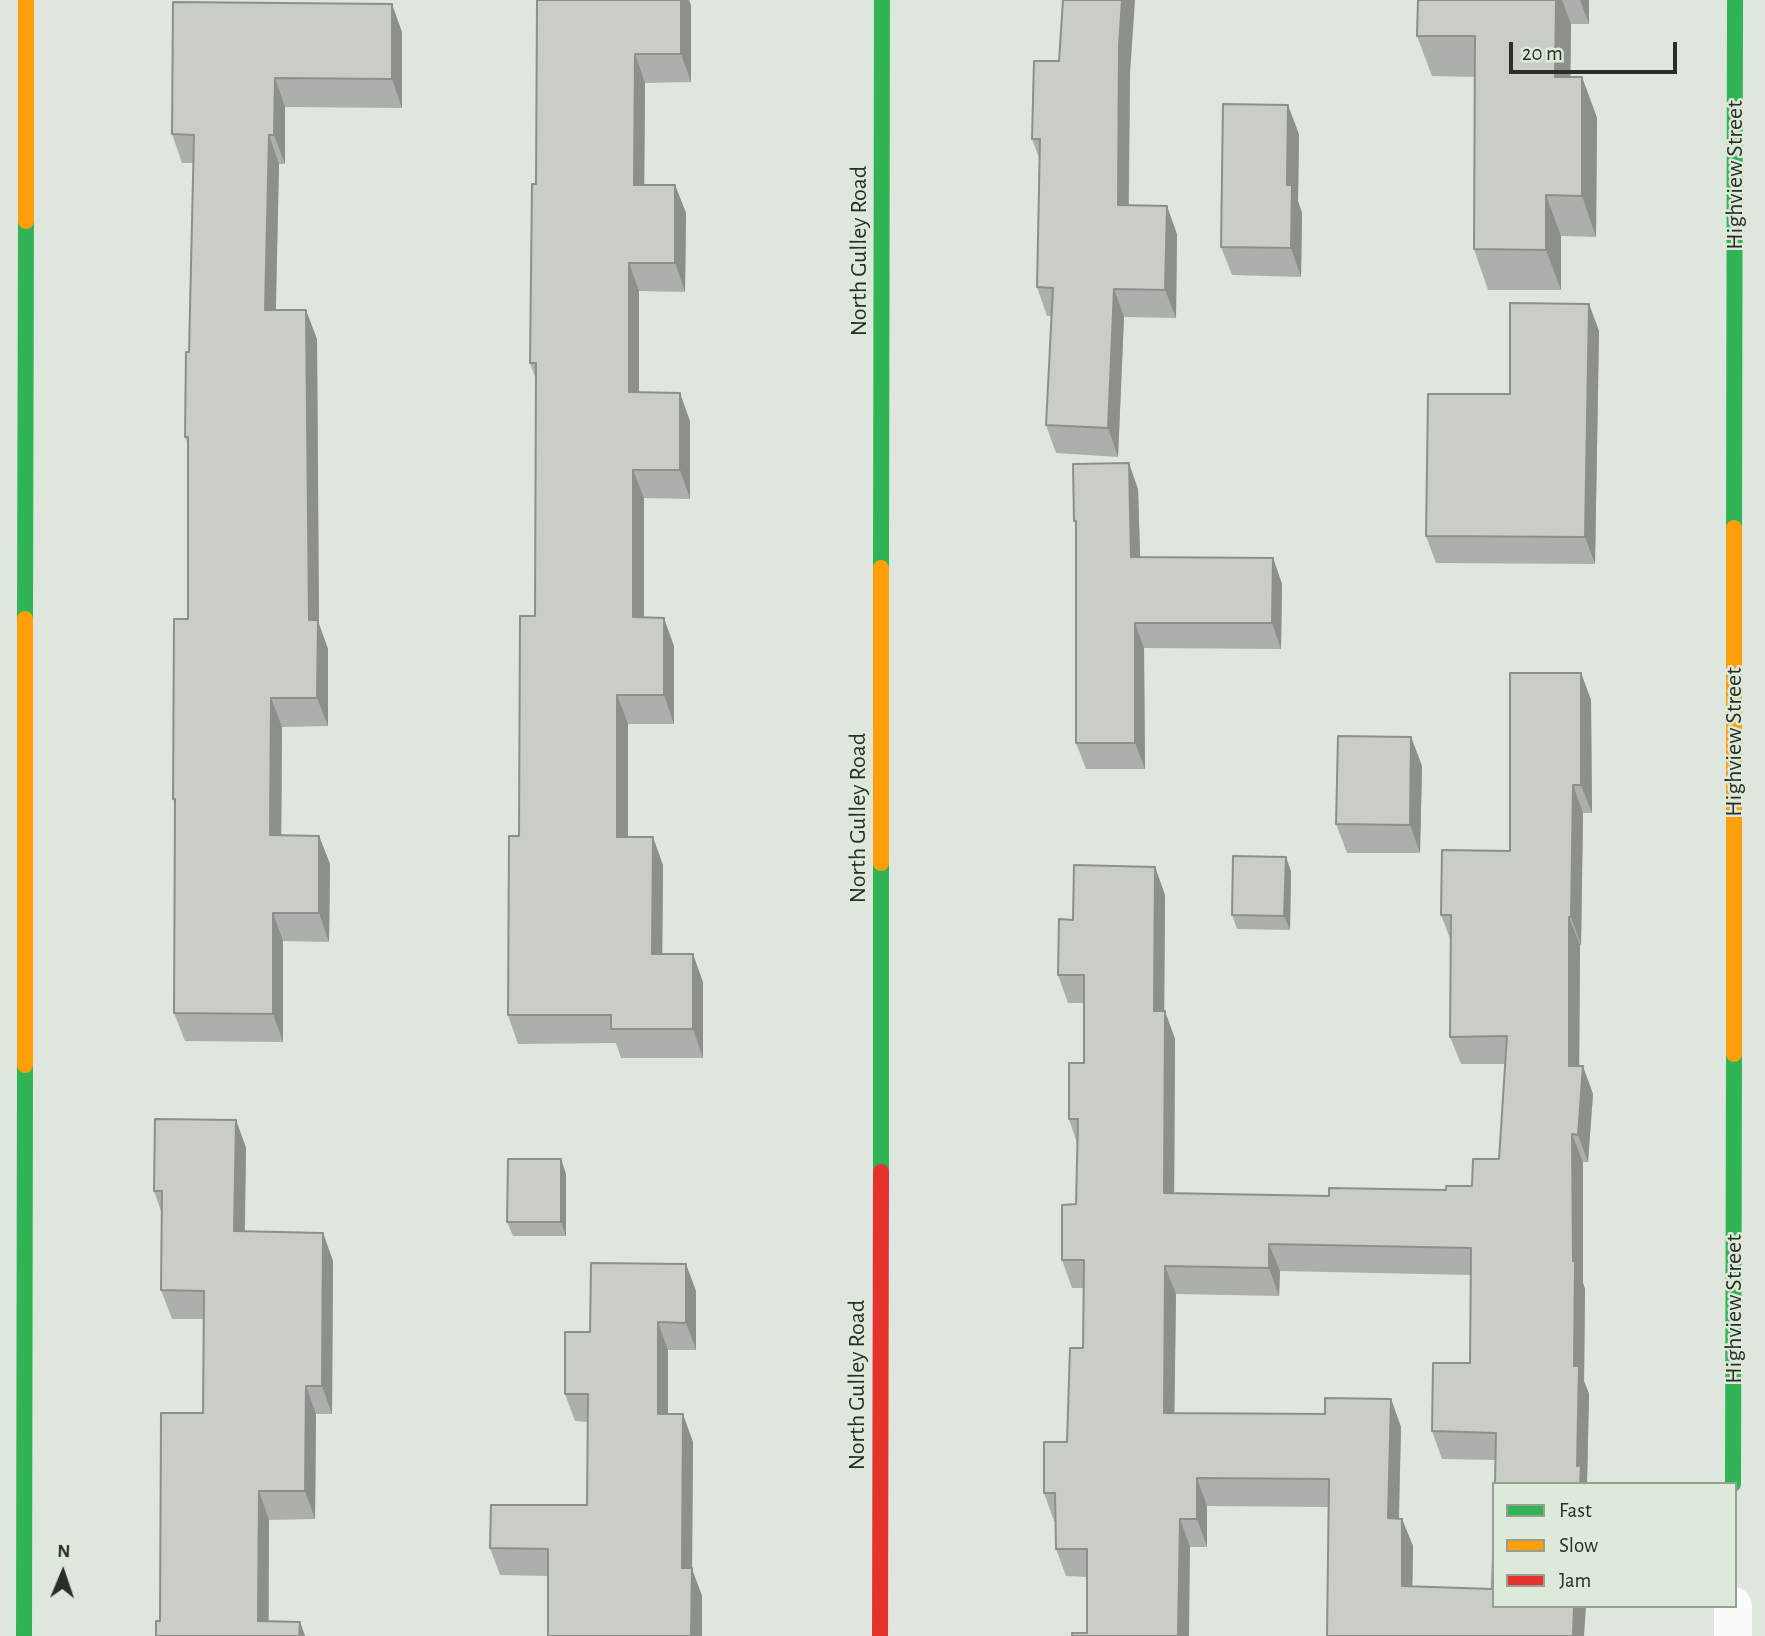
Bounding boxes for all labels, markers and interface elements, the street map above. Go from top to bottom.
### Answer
scale bar [1513,28,1681,72]
text: 20 m [1522,43,1563,64]
street label: Highview Street [1721,100,1749,250]
street label: North Gulley Road [845,166,873,336]
street label: Highview Street [1720,667,1748,817]
street label: North Gulley Road [844,733,872,903]
street label: Highview Street [1720,1234,1748,1384]
street label: North Gulley Road [843,1300,871,1470]
legend [1492,1482,1737,1608]
text: Fast [1559,1500,1592,1521]
text: Slow [1559,1535,1598,1556]
north arrow [28,1538,98,1608]
text: N [57,1542,71,1561]
text: Jam [1559,1570,1591,1591]

